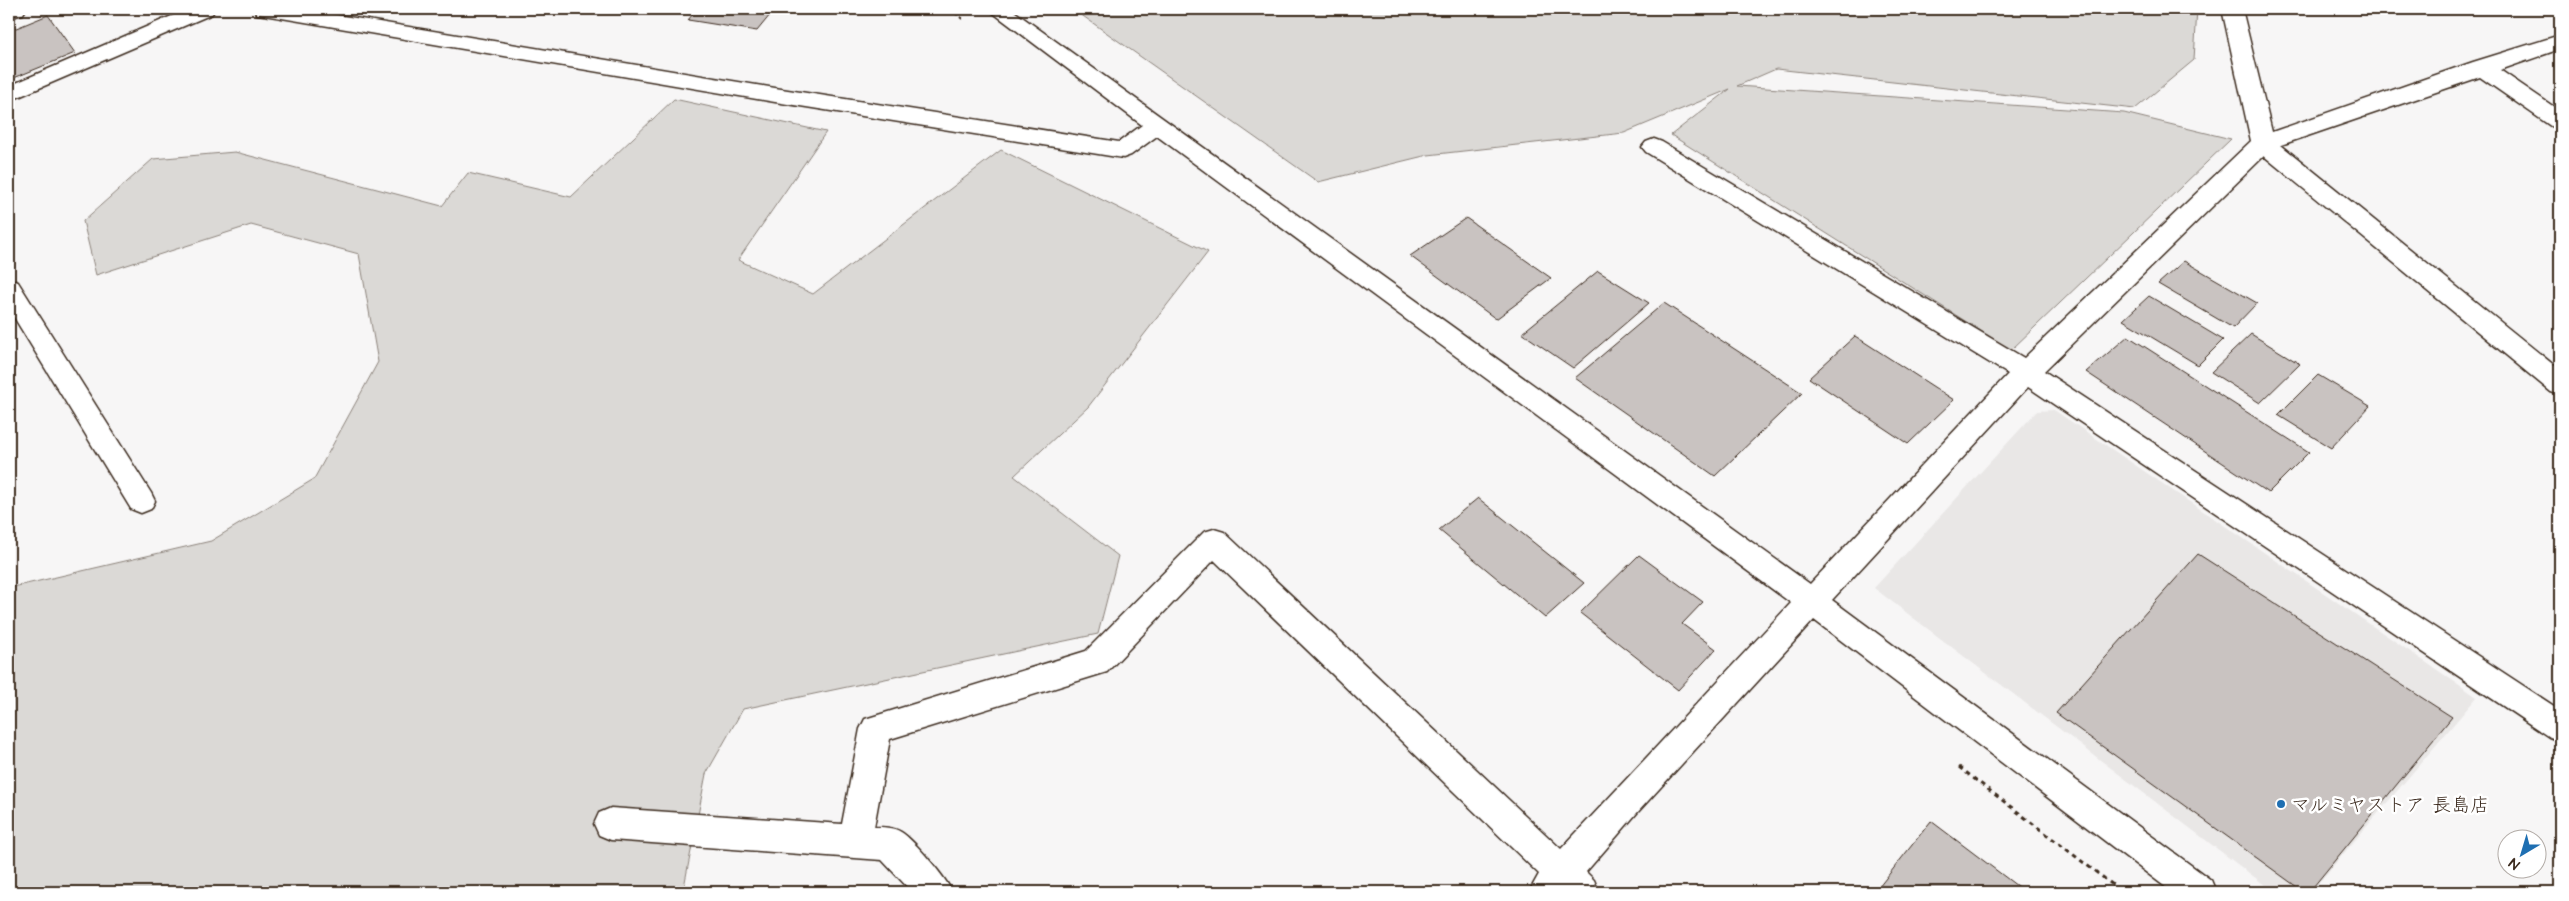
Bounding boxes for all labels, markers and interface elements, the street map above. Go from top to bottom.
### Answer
place label: マルミヤストア 長島店 [2291,792,2489,819]
marker: マルミヤストア 長島店 [2275,798,2287,810]
north arrow [2496,828,2546,878]
text: N [2505,853,2524,874]

